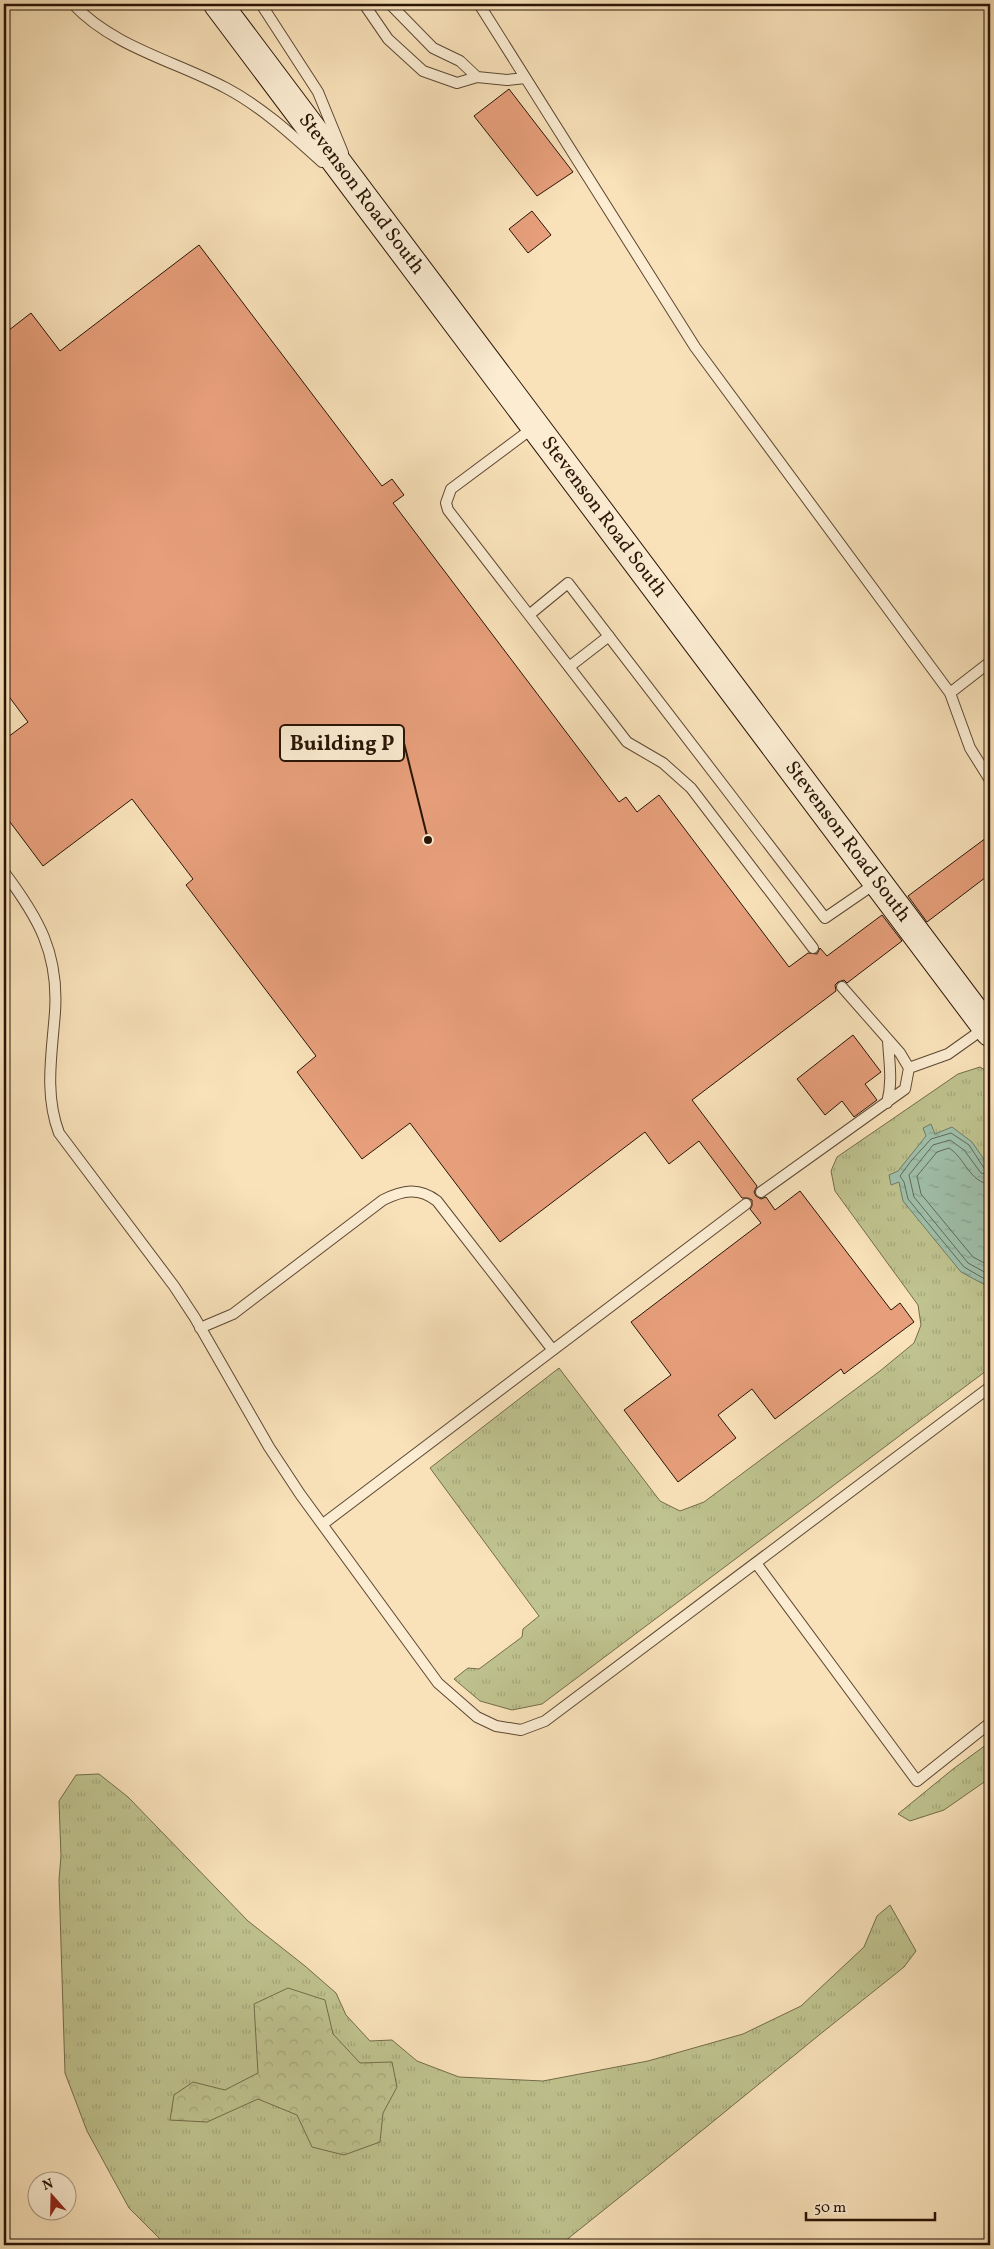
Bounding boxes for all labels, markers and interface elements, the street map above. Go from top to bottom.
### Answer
street label: Stevenson Road South [291,108,431,281]
street label: Stevenson Road South [534,431,673,604]
callout: Building P [280,725,404,761]
text: Building P [290,730,394,759]
street label: Stevenson Road South [778,756,917,929]
north arrow [28,2172,78,2222]
text: N [40,2175,56,2196]
scale bar [806,2189,935,2221]
text: 50 m [814,2198,846,2219]

